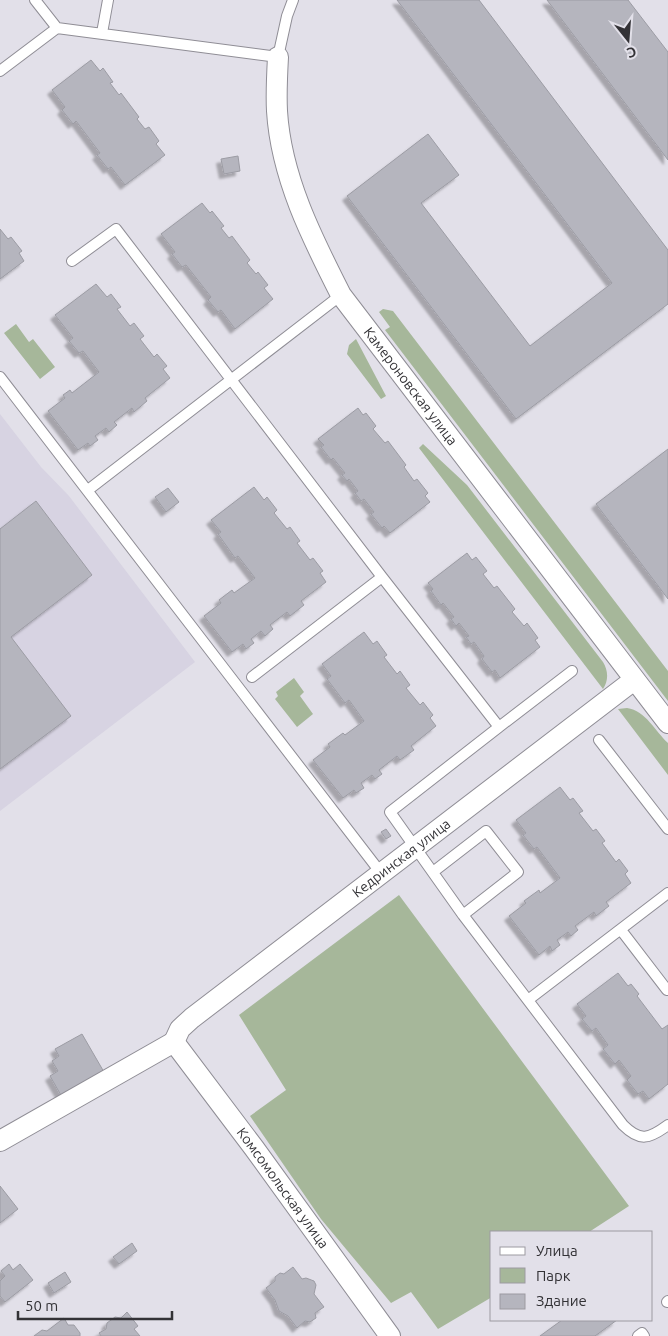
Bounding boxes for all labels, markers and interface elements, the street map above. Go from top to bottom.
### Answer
north arrow [603,15,653,65]
text: С [625,43,638,61]
street label: Камероновская улица [361,324,461,448]
street label: Кедринская улица [349,815,453,901]
street label: Комсомольская улица [233,1124,332,1251]
legend [490,1231,653,1321]
text: Улица [536,1242,578,1259]
text: Парк [536,1267,571,1284]
scale bar [18,1288,171,1320]
text: Здание [536,1292,587,1309]
text: 50 m [25,1297,58,1314]

